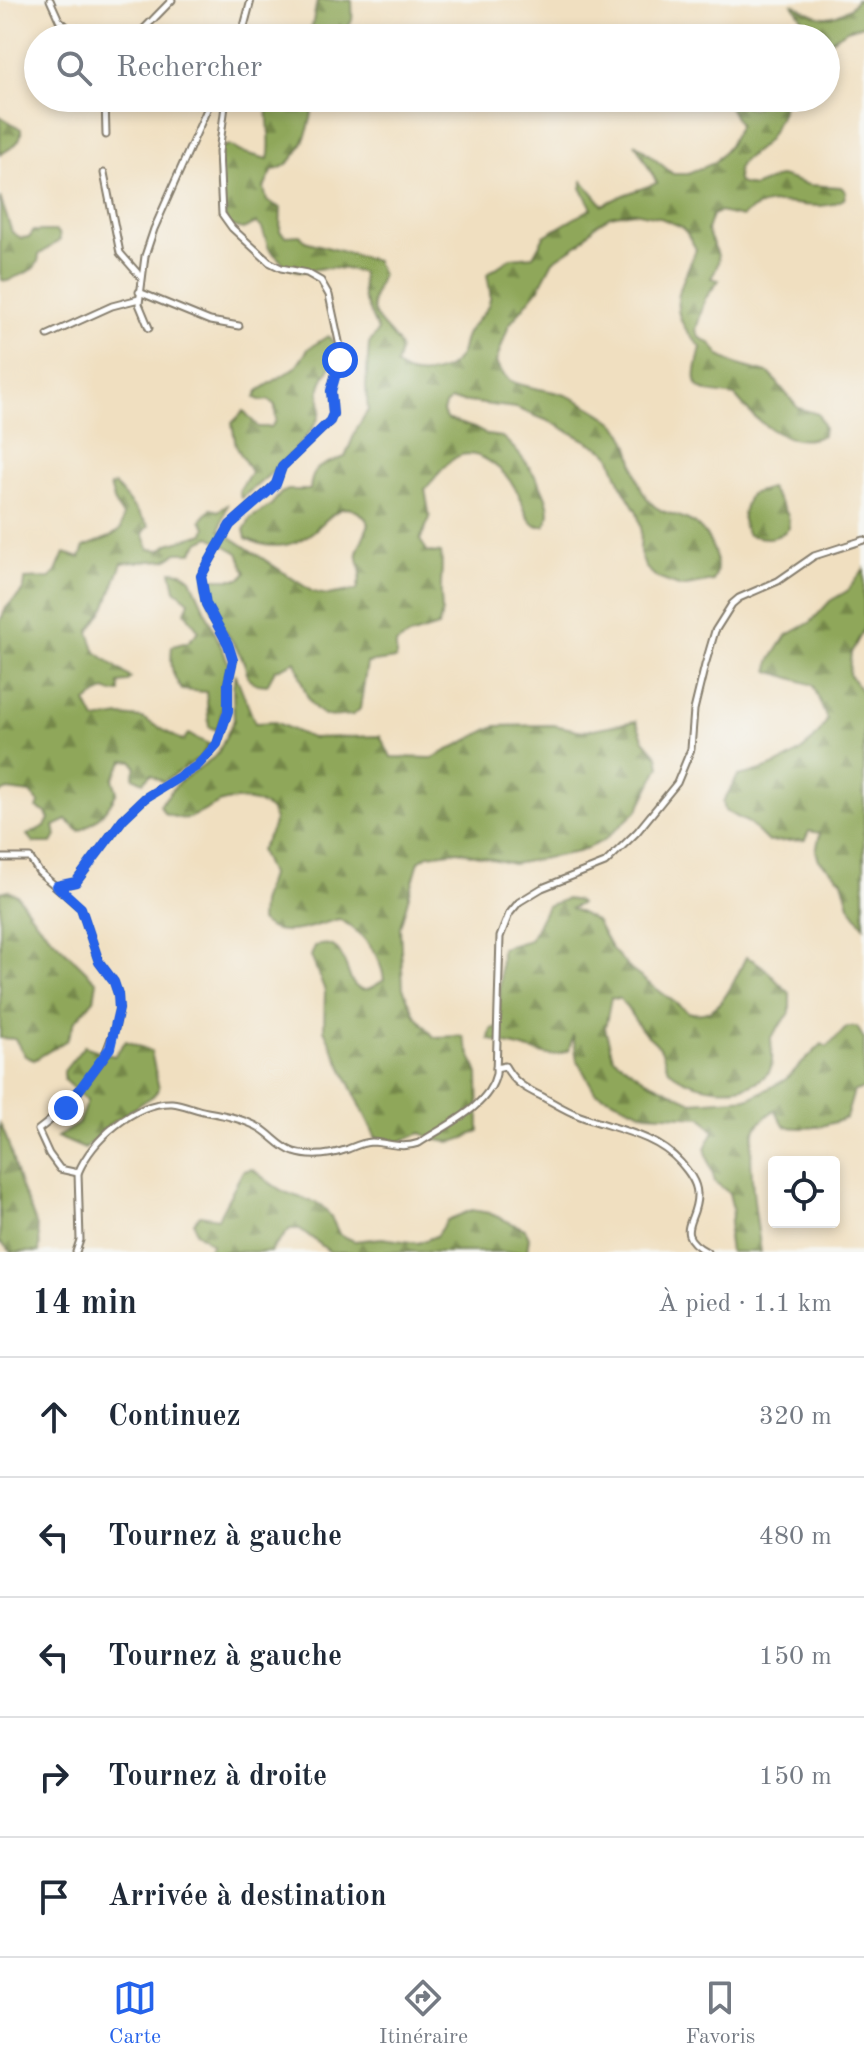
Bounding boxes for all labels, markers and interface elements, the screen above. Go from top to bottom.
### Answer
search box [24,24,840,112]
icon: search [52,46,96,90]
text: Rechercher [116,53,262,83]
route start [322,342,358,378]
route end [48,1090,84,1126]
map controls [768,1156,840,1228]
button: locate [768,1156,840,1228]
text: 14 min [32,1287,137,1321]
text: À pied · 1.1 km [658,1291,832,1317]
icon: ahead [32,1395,76,1439]
text: Continuez [108,1402,241,1432]
text: 320 m [759,1404,832,1430]
icon: left [32,1515,76,1559]
text: Tournez à gauche [108,1522,342,1552]
text: 480 m [759,1524,832,1550]
icon: left [32,1635,76,1679]
text: Tournez à gauche [108,1642,342,1672]
text: 150 m [759,1644,832,1670]
icon: right [32,1755,76,1799]
text: Tournez à droite [108,1762,327,1792]
text: 150 m [759,1764,832,1790]
icon: arrive [32,1875,76,1919]
text: Arrivée à destination [108,1882,387,1912]
tab: Carte [109,1976,161,2051]
tab: Itinéraire [379,1976,468,2051]
tab: Favoris [686,1976,755,2051]

